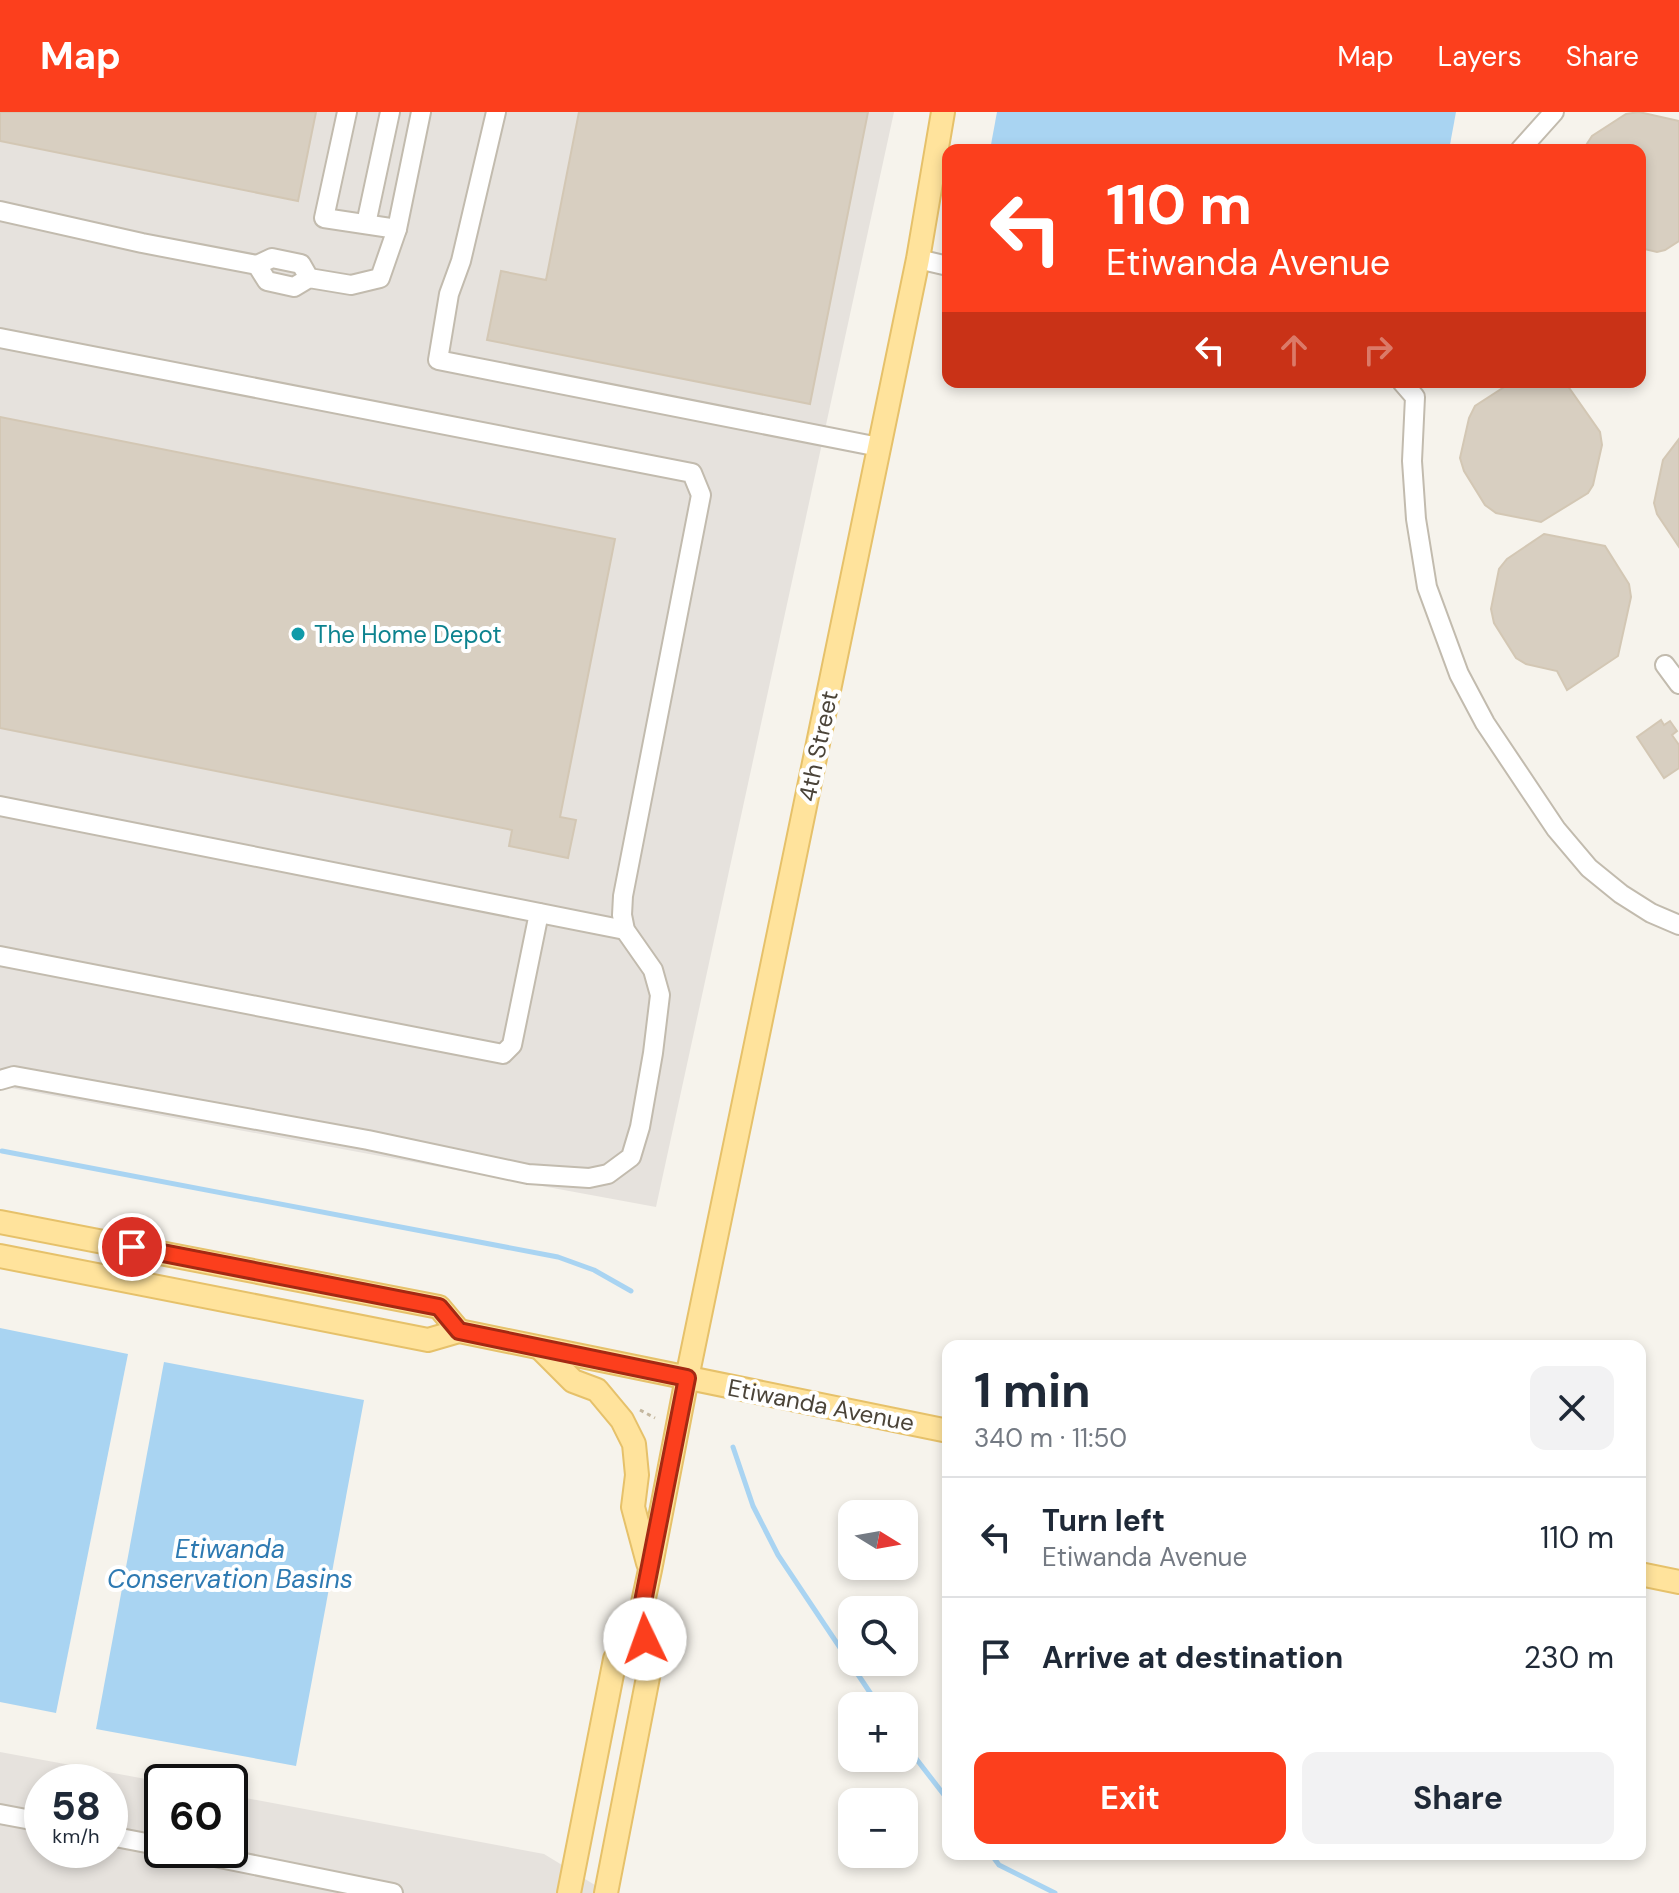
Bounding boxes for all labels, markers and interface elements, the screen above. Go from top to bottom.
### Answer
text: Map [40,31,121,81]
text: Map [1337,38,1394,75]
text: Layers [1438,38,1522,75]
text: Share [1566,38,1639,75]
text: 110 m [1106,168,1252,241]
icon: left [974,176,1078,280]
text: Etiwanda Avenue [1106,239,1390,286]
icon: left [1188,328,1232,372]
icon: ahead [1272,328,1316,372]
icon: right [1356,328,1400,372]
place label: The Home Depot [314,619,502,650]
marker: The Home Depot [289,625,307,643]
street label: 4th Street [791,688,845,804]
pin [98,1213,166,1281]
icon: arrive [110,1225,154,1269]
text: 1 min [974,1359,1091,1422]
button: close [1530,1366,1614,1450]
street label: Etiwanda Avenue [725,1372,917,1438]
text: 340 m · 11:50 [974,1421,1127,1455]
north arrow [838,1500,918,1580]
map controls [838,1500,918,1868]
text: Turn left [1042,1501,1165,1540]
icon: left [974,1515,1018,1559]
text: 110 m [1540,1518,1614,1557]
water label: Etiwanda Conservation Basins [107,1532,353,1596]
text: Etiwanda Avenue [1042,1540,1247,1574]
button: search [838,1596,918,1676]
position arrow [603,1597,687,1681]
icon: arrive [974,1635,1018,1679]
text: Arrive at destination [1042,1638,1343,1677]
text: 230 m [1524,1638,1614,1677]
button: + [838,1692,918,1772]
button: Exit [974,1752,1286,1844]
button: Share [1302,1752,1614,1844]
speed limit sign: 60 [144,1764,248,1868]
text: 58 [51,1780,101,1832]
button: − [838,1788,918,1868]
text: km/h [52,1823,100,1849]

